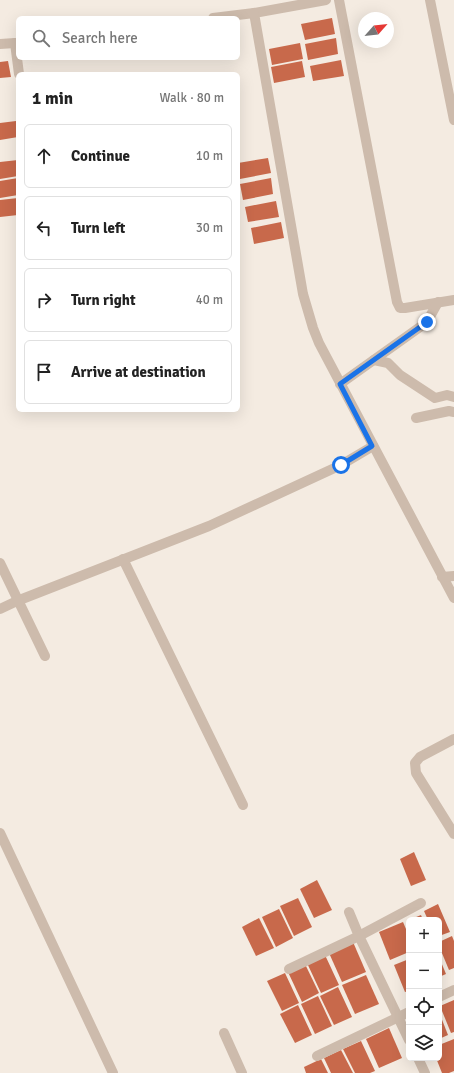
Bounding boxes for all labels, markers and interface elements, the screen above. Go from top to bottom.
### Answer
north arrow [358,12,394,48]
search box [16,16,240,60]
icon: search [30,27,52,49]
text: Search here [62,29,138,47]
text: 1 min [32,88,73,109]
text: Walk · 80 m [160,90,224,106]
icon: ahead [33,145,55,167]
text: Continue [71,147,130,165]
text: 10 m [196,148,223,164]
icon: left [33,217,55,239]
text: Turn left [71,219,125,237]
text: 30 m [196,220,223,236]
icon: right [33,289,55,311]
text: Turn right [71,291,136,309]
text: 40 m [196,292,223,308]
route end [418,313,436,331]
icon: arrive [33,361,55,383]
text: Arrive at destination [71,363,206,381]
route start [332,456,350,474]
map controls [406,917,442,1061]
button: + [406,917,442,953]
button: − [406,953,442,989]
button: locate [406,989,442,1025]
button: layers [406,1025,442,1061]

